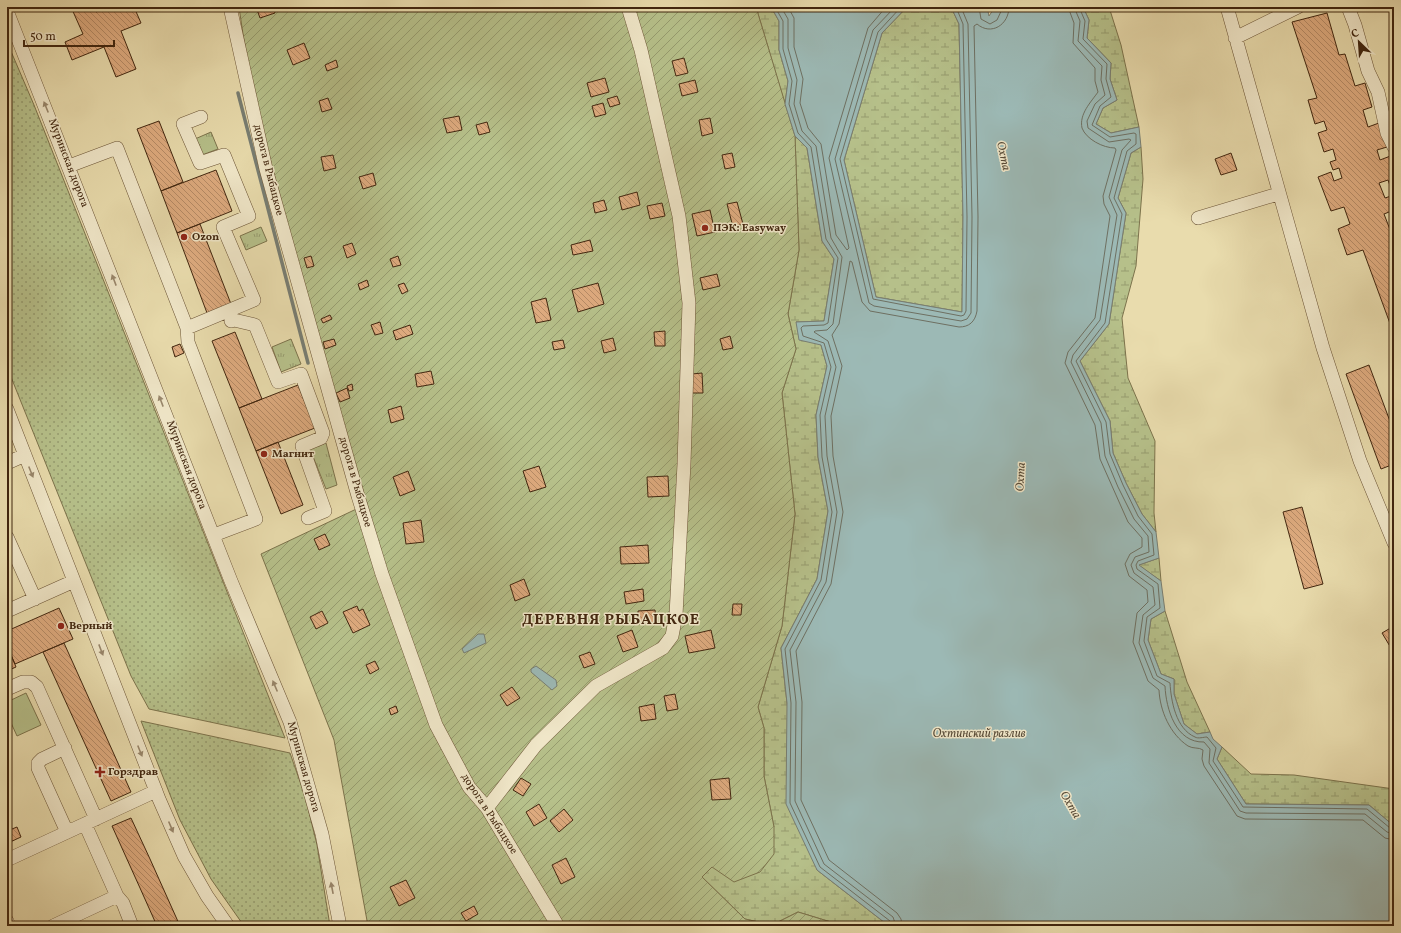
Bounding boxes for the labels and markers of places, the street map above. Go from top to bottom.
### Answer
place label: ПЭК: Easyway [713,221,787,236]
marker: ПЭК: Easyway [700,223,710,233]
place label: Ozon [192,230,219,245]
marker: Ozon [179,232,189,242]
place label: Магнит [272,447,314,462]
marker: Магнит [259,449,269,459]
place label: Верный [69,619,112,634]
marker: Верный [56,621,66,631]
place label: Горздрав [108,765,158,780]
marker: Горздрав [95,767,105,777]

